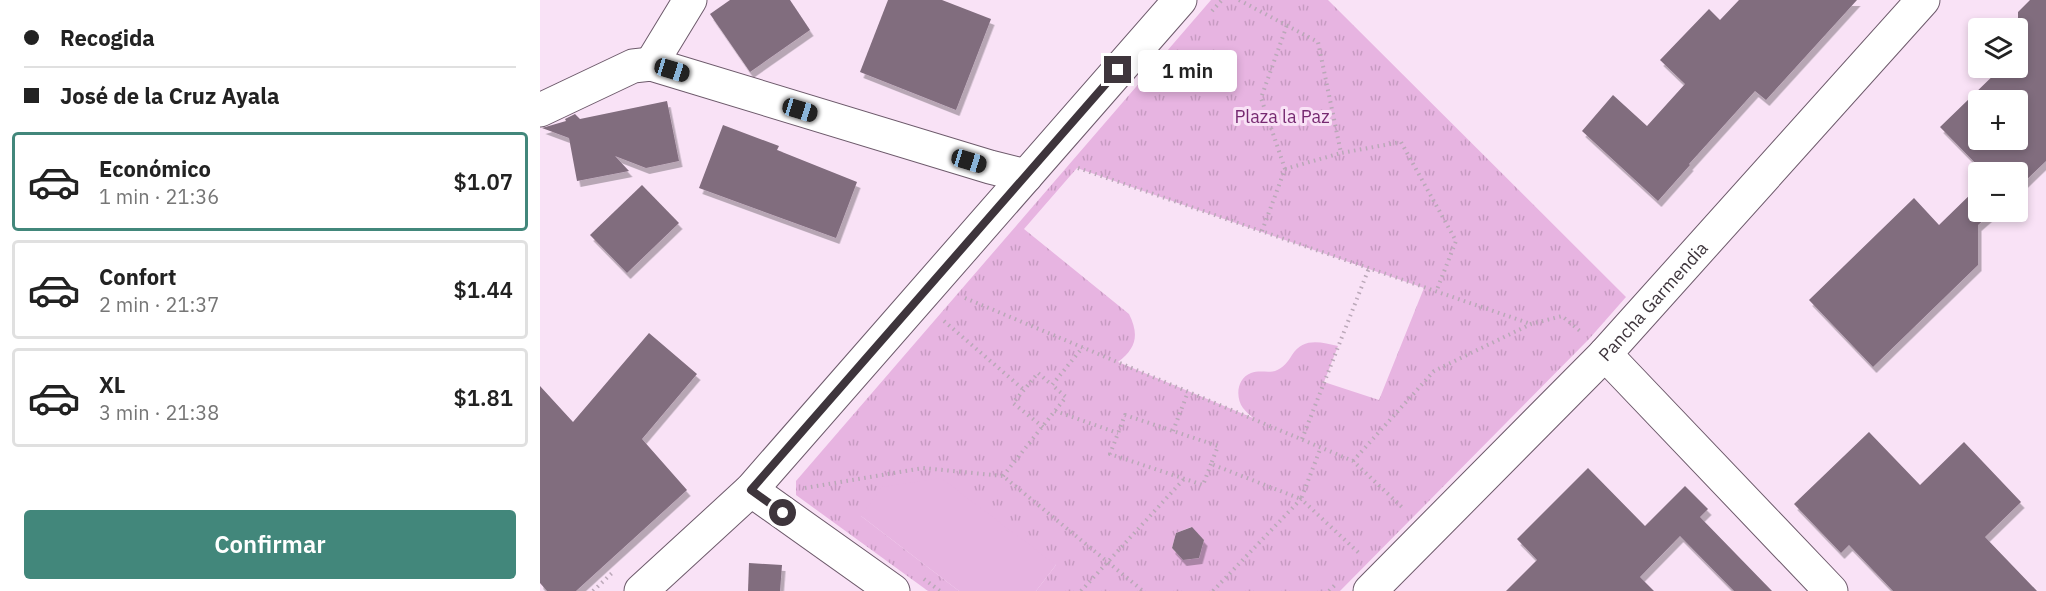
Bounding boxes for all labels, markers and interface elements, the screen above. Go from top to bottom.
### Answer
map controls [1968,18,2028,222]
button: layers [1968,18,2028,78]
text: Recogida [60,23,155,52]
callout: 1 min [1139,49,1238,91]
car [652,56,692,84]
route end [1104,56,1131,83]
text: 1 min [1162,57,1213,84]
text: José de la Cruz Ayala [60,81,279,110]
button: + [1968,90,2028,150]
car [780,96,820,124]
park label: Plaza la Paz [1234,105,1330,128]
car [949,147,989,175]
text: Económico [99,154,211,183]
icon: car [27,155,81,209]
button: − [1968,162,2028,222]
text: $1.07 [454,167,513,196]
text: 1 min · 21:36 [99,183,219,210]
street label: Pancha Garmendia [1593,236,1713,366]
text: Confort [99,262,177,291]
icon: car [27,263,81,317]
text: $1.44 [454,275,513,304]
text: 2 min · 21:37 [99,291,219,318]
text: XL [99,370,125,399]
icon: car [27,371,81,425]
text: $1.81 [454,383,513,412]
text: 3 min · 21:38 [99,399,219,426]
route start [769,499,796,526]
button: Confirmar [24,510,516,579]

